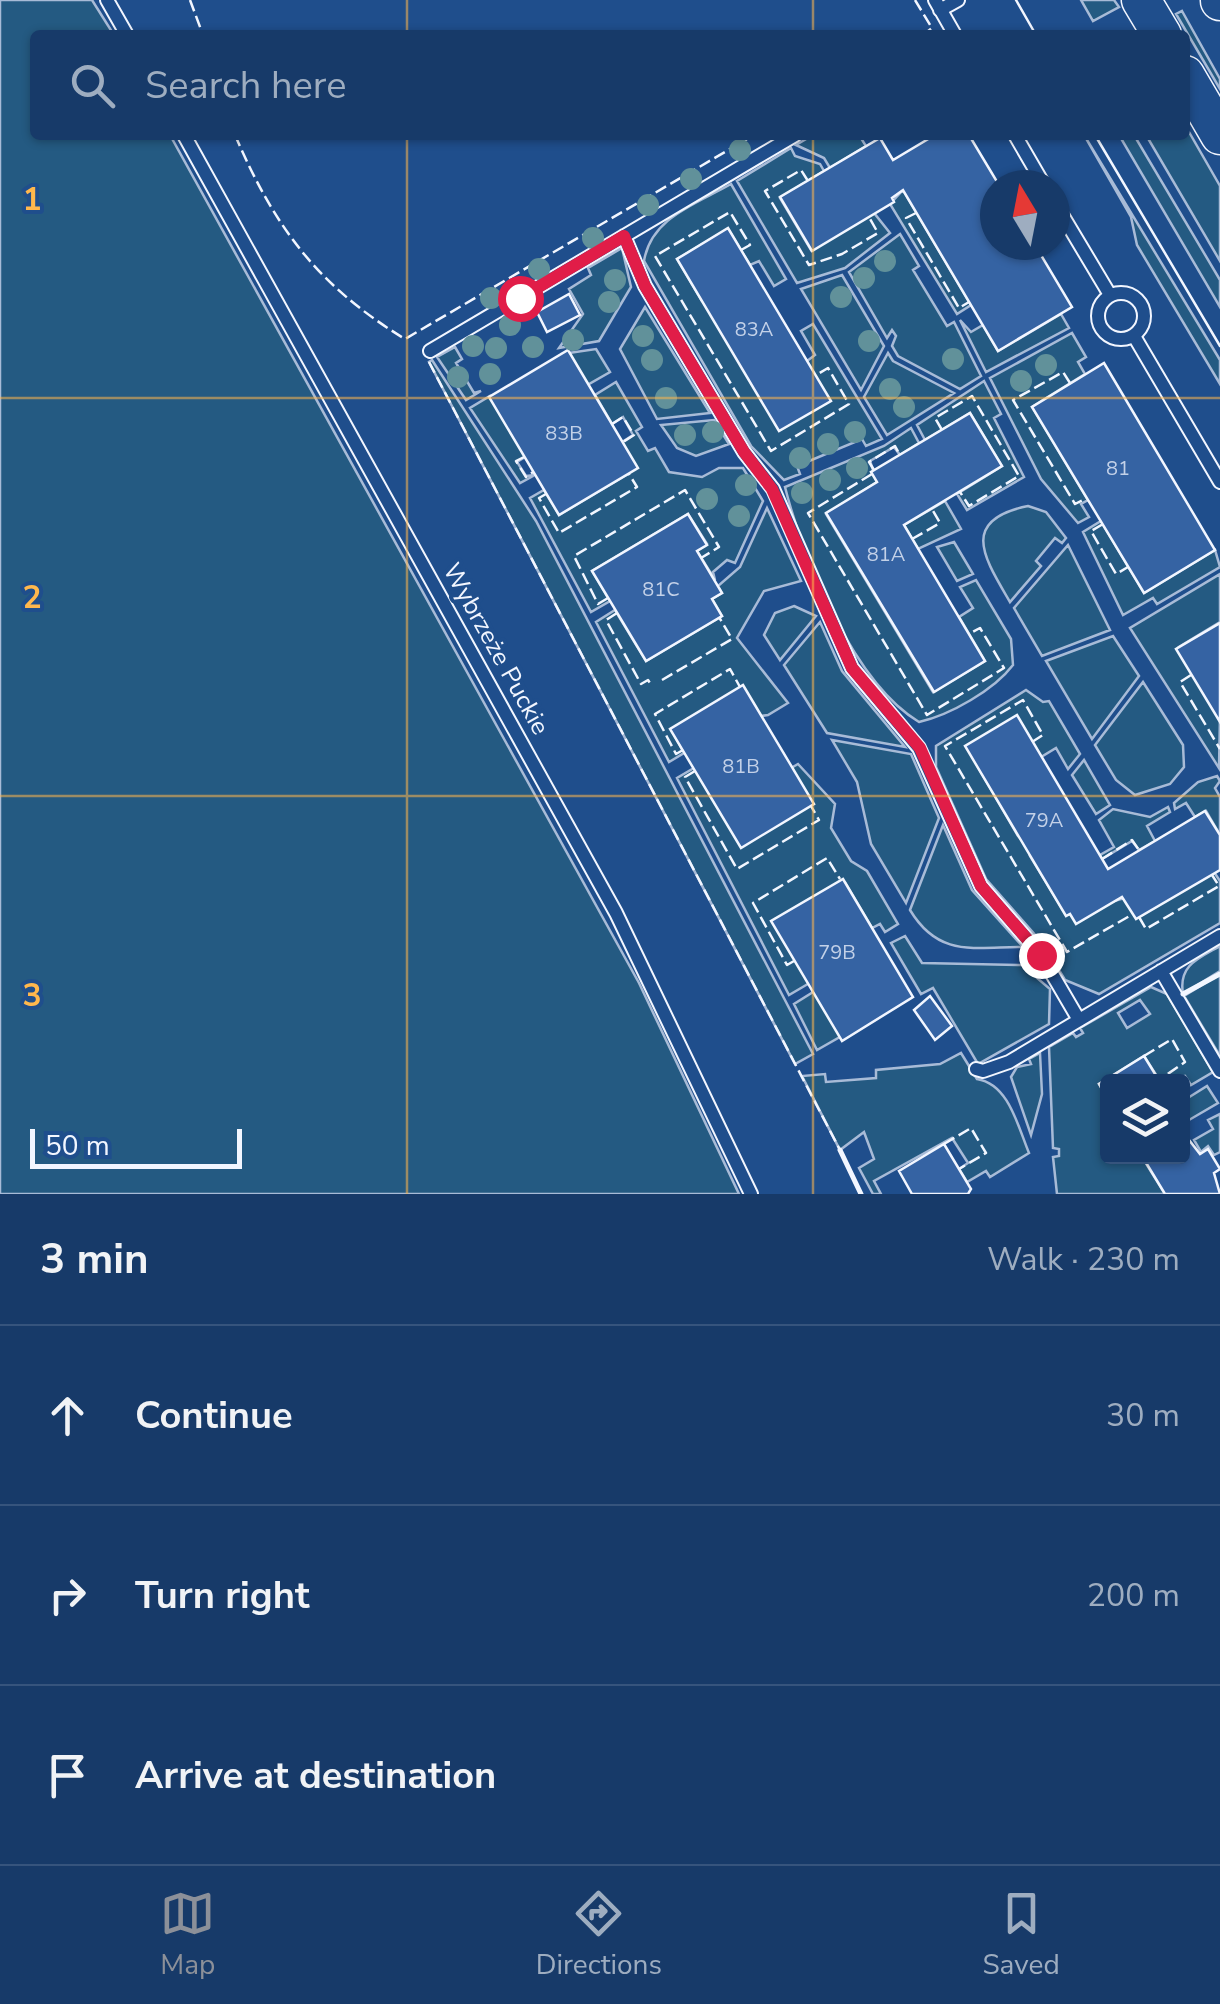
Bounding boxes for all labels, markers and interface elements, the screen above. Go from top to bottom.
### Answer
search box [30,30,1190,140]
icon: search [65,58,120,113]
text: Search here [145,60,346,111]
north arrow [980,170,1070,260]
text: 1 [22,178,42,221]
route start [498,276,544,322]
house number: 83A [735,316,774,343]
house number: 83B [545,420,583,447]
house number: 81 [1106,455,1130,482]
house number: 81A [867,541,906,568]
street label: Wybrzeże Puckie [435,557,557,741]
text: 2 [22,576,42,619]
house number: 81C [642,576,680,603]
house number: 81B [722,753,760,780]
house number: 79A [1025,807,1064,834]
route end [1019,933,1065,979]
house number: 79B [818,939,856,966]
text: 3 [22,974,42,1017]
map controls [1100,1074,1190,1164]
button: layers [1100,1074,1190,1164]
scale bar [30,1124,242,1168]
text: 50 m [45,1127,110,1165]
text: 3 min [40,1231,149,1288]
text: Walk · 230 m [987,1238,1180,1281]
icon: ahead [40,1388,95,1443]
text: Continue [135,1390,293,1441]
text: 30 m [1106,1394,1180,1437]
icon: right [40,1568,95,1623]
text: Turn right [135,1570,310,1621]
text: 200 m [1087,1574,1180,1617]
icon: arrive [40,1748,95,1803]
text: Arrive at destination [135,1750,496,1801]
tab: Map [160,1886,215,1984]
tab: Directions [536,1886,662,1984]
tab: Saved [982,1886,1060,1984]

